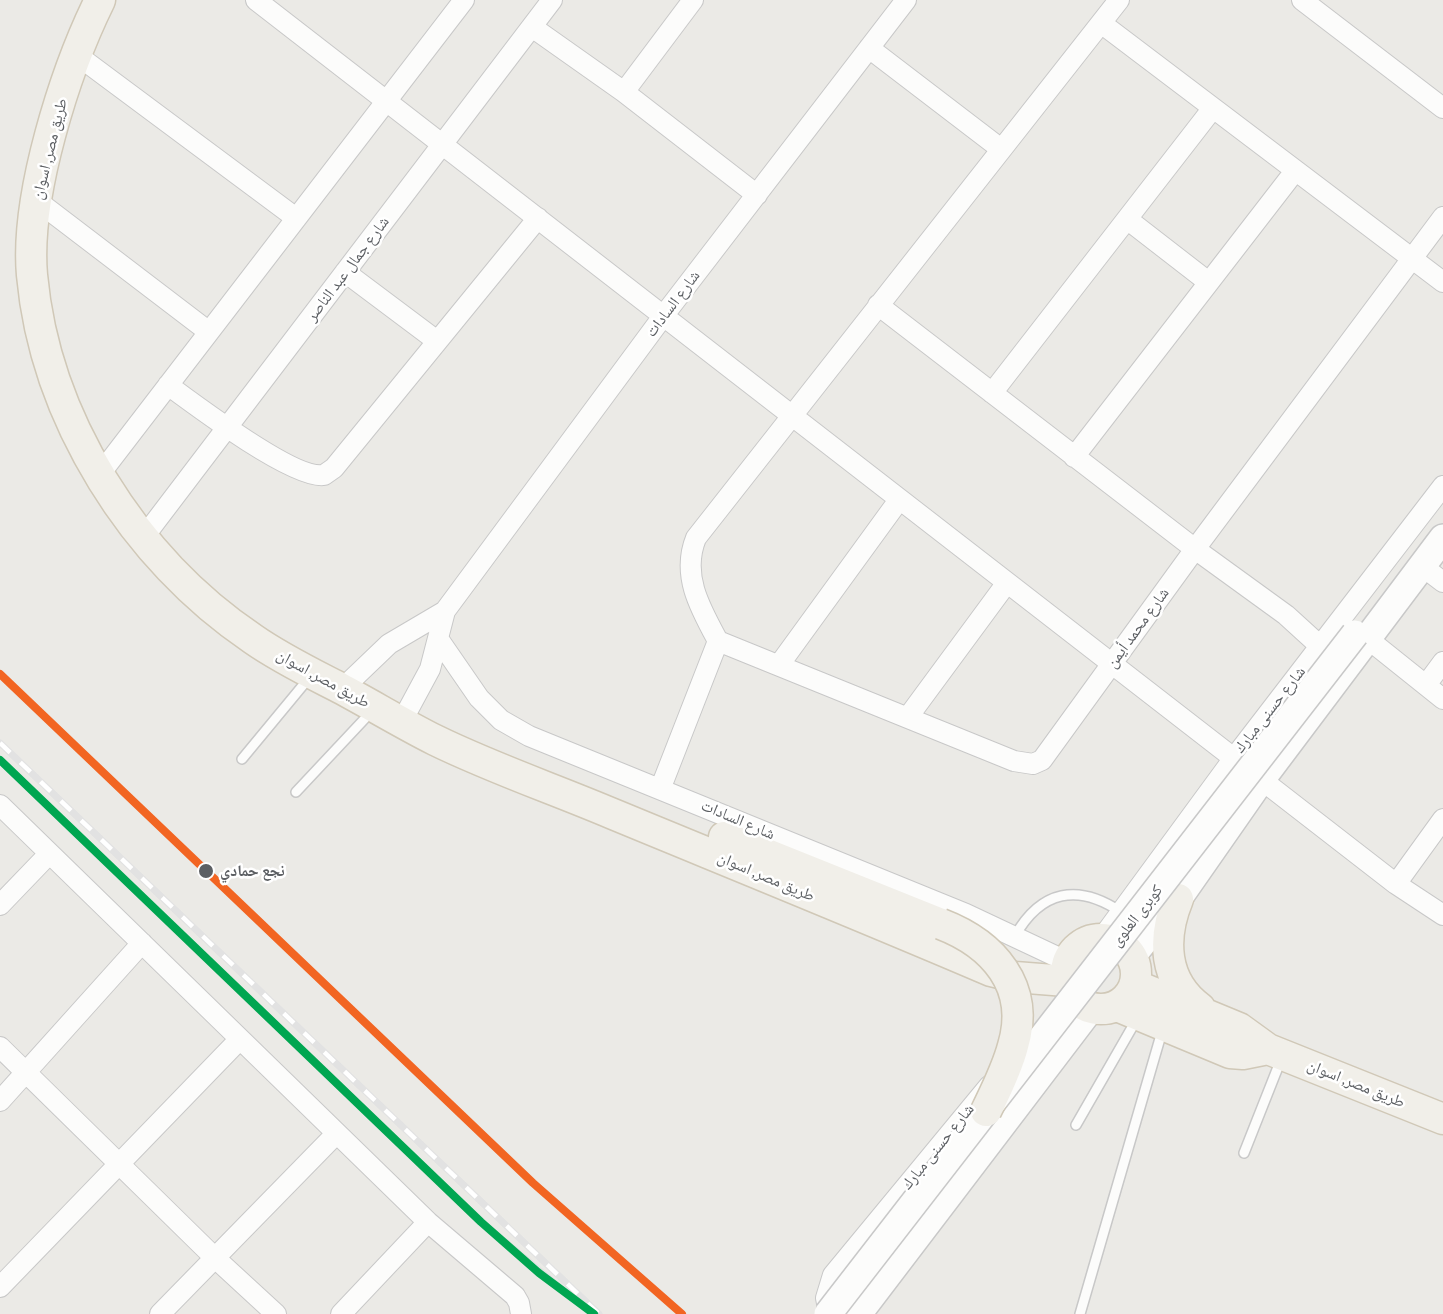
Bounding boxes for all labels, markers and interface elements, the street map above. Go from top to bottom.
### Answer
street label: طريق مصر, اسوان [28,96,72,202]
street label: شارع جمال عبد الناصر [302,213,394,325]
street label: شارع السادات [642,267,704,341]
street label: شارع محمد أيمن [1102,584,1174,672]
street label: طريق مصر, اسوان [273,645,373,713]
street label: شارع حسنى مبارك [1230,663,1310,757]
street label: شارع السادات [698,796,778,844]
street label: طريق مصر, اسوان [714,848,818,906]
place label: نجع حمادي [220,861,285,881]
marker: نجع حمادي [197,862,215,880]
street label: كوبرى العلوى [1107,881,1167,951]
street label: طريق مصر, اسوان [1304,1056,1408,1112]
street label: شارع حسنى مبارك [898,1100,978,1194]

